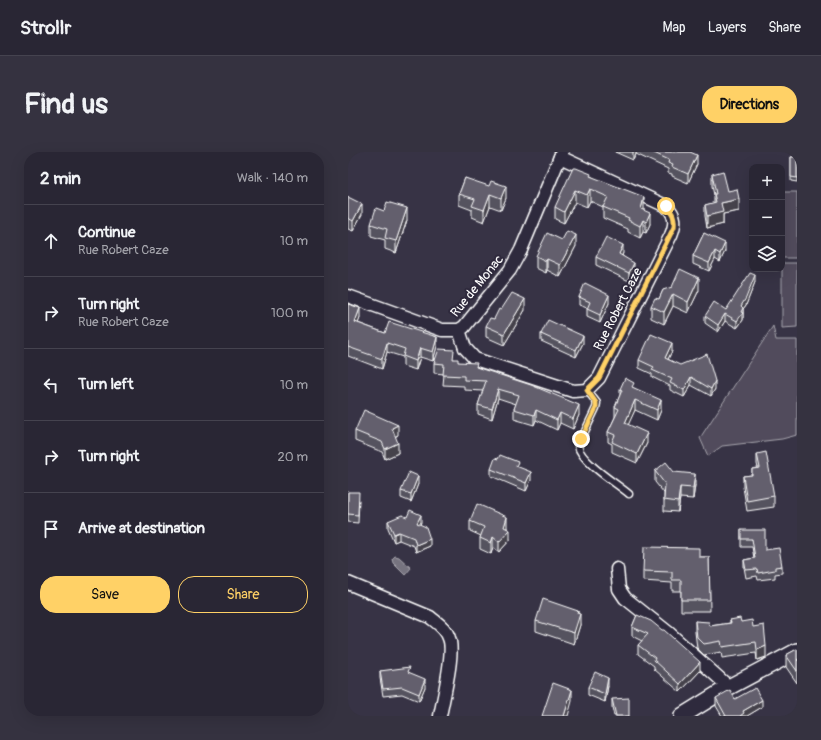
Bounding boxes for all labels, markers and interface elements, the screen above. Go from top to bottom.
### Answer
text: Strollr [20,16,71,40]
text: Map [663,19,686,36]
text: Layers [708,19,746,36]
text: Share [768,19,801,36]
button: Directions [702,86,797,123]
text: Find us [24,87,108,122]
map controls [749,164,785,272]
button: + [749,164,785,200]
text: 2 min [40,168,81,189]
text: Walk · 140 m [237,170,308,186]
route start [657,197,675,215]
button: − [749,200,785,236]
text: Continue [78,223,136,242]
icon: ahead [40,230,62,252]
text: 10 m [280,233,308,249]
button: layers [749,236,785,272]
text: Rue Robert Caze [78,242,169,258]
street label: Rue de Monac [447,251,507,320]
street label: Rue Robert Caze [590,265,646,353]
text: Turn right [78,295,139,314]
icon: right [40,302,62,324]
text: 100 m [271,305,308,321]
text: Rue Robert Caze [78,314,169,330]
icon: left [40,374,62,396]
text: Turn left [78,375,134,394]
text: 10 m [280,377,308,393]
route end [572,430,590,448]
icon: right [40,446,62,468]
text: Turn right [78,447,139,466]
text: 20 m [277,449,308,465]
icon: arrive [40,518,62,540]
text: Arrive at destination [78,519,205,538]
button: Save [40,576,170,613]
button: Share [178,576,308,613]

